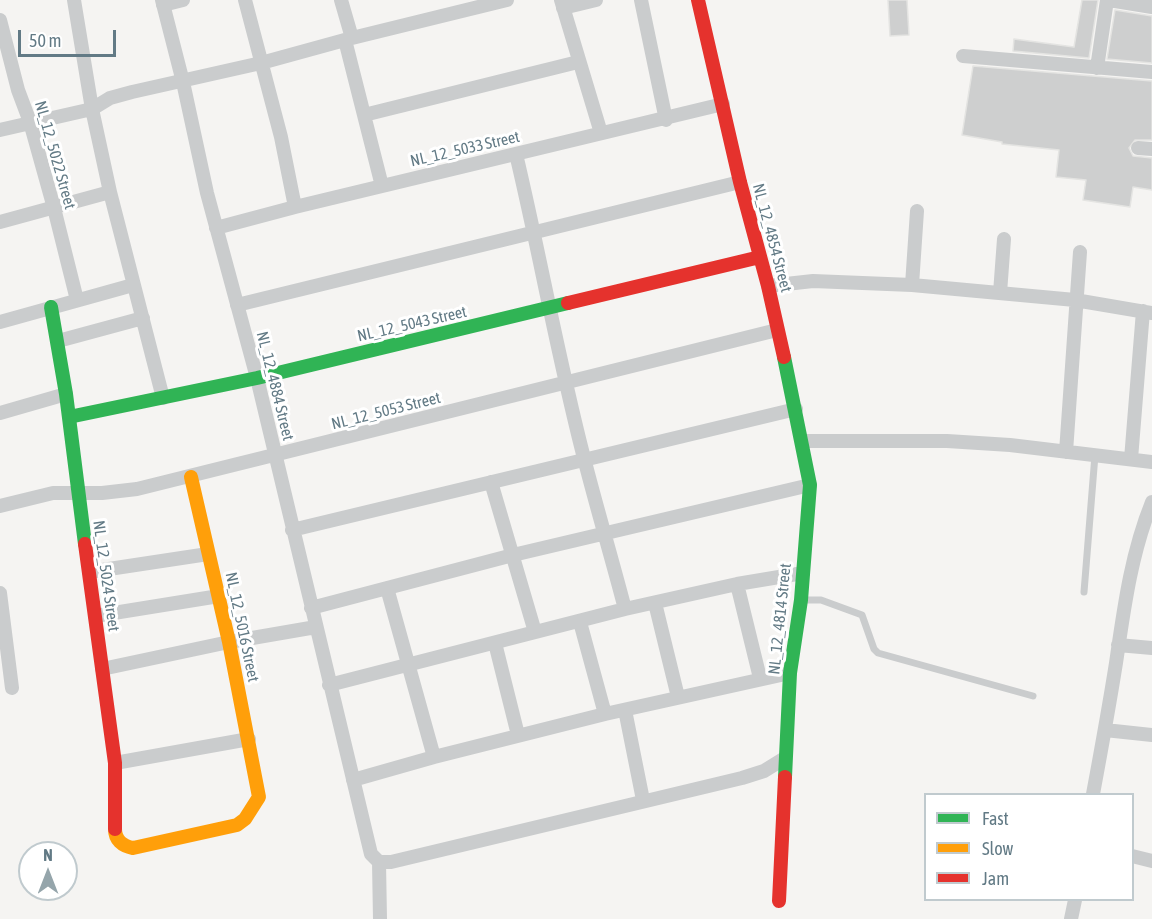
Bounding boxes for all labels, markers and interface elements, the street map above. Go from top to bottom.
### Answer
scale bar [21,18,118,56]
text: 50 m [29,30,61,51]
street label: NL_12_5022 Street [30,99,80,211]
street label: NL_12_5033 Street [408,127,522,171]
street label: NL_12_4854 Street [748,182,796,294]
street label: NL_12_5043 Street [355,302,469,346]
street label: NL_12_4884 Street [252,329,298,443]
street label: NL_12_5053 Street [329,388,443,434]
street label: NL_12_5024 Street [89,519,123,633]
street label: NL_12_4814 Street [765,562,795,676]
street label: NL_12_5016 Street [221,570,263,684]
legend [924,793,1134,901]
text: Fast [982,808,1009,829]
text: Slow [982,838,1013,859]
north arrow [18,841,78,901]
text: N [43,846,53,864]
text: Jam [982,868,1009,889]

